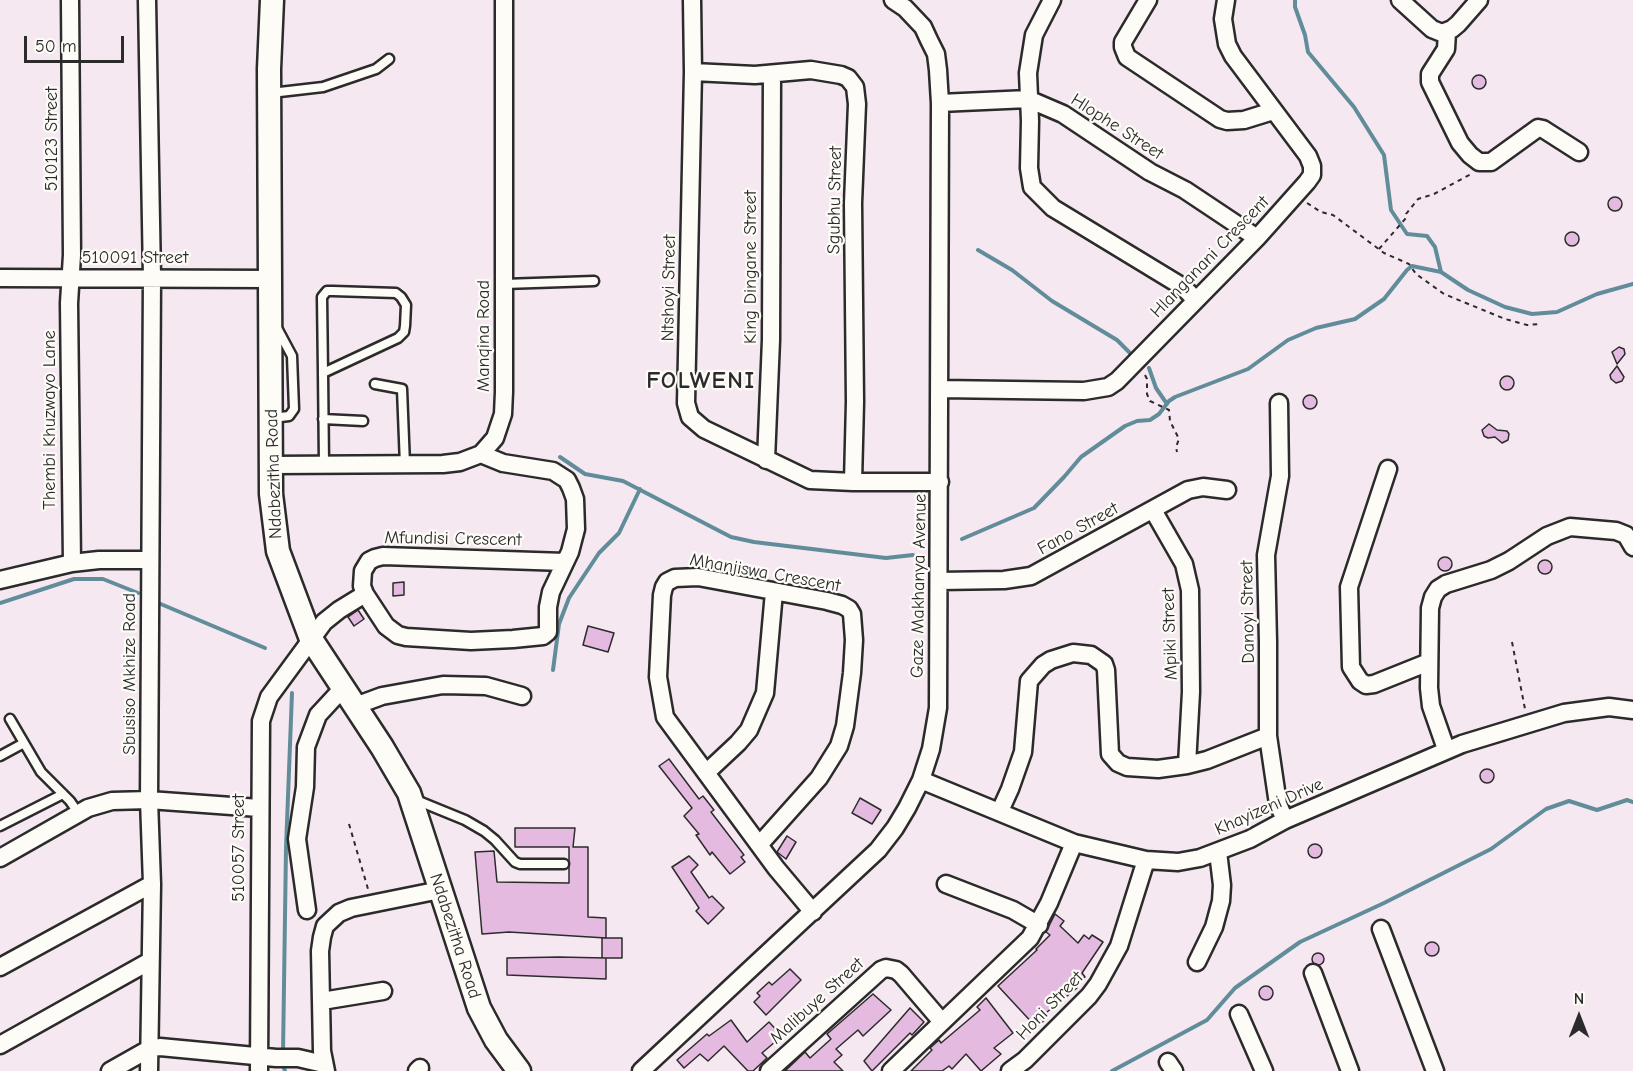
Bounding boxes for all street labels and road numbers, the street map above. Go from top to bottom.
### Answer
street label: 510123 Street [41,87,63,191]
street label: Hlophe Street [1067,89,1167,165]
street label: Sgubhu Street [823,146,847,254]
street label: King Dingane Street [740,190,762,344]
street label: Hlanganani Crescent [1146,191,1274,323]
street label: Ntshoyi Street [657,234,681,342]
street label: 510091 Street [82,247,188,269]
street label: Manqina Road [473,280,495,392]
street label: Thembi Khuzwayo Lane [39,330,61,510]
street label: Ndabezitha Road [261,409,287,539]
street label: Gaze Makhanya Avenue [907,494,931,678]
street label: Fano Street [1034,498,1122,560]
street label: Mfundisi Crescent [384,527,522,551]
street label: Mhanjiswa Crescent [688,549,842,597]
street label: Danoyi Street [1236,560,1260,664]
street label: Mpiki Street [1158,587,1182,681]
street label: Sbusiso Mkhize Road [119,593,141,755]
street label: Khayizeni Drive [1211,773,1327,841]
street label: 510057 Street [228,794,250,902]
street label: Ndabezitha Road [425,871,485,1001]
street label: Malibuye Street [766,953,868,1049]
street label: Honi Street [1012,967,1088,1045]

